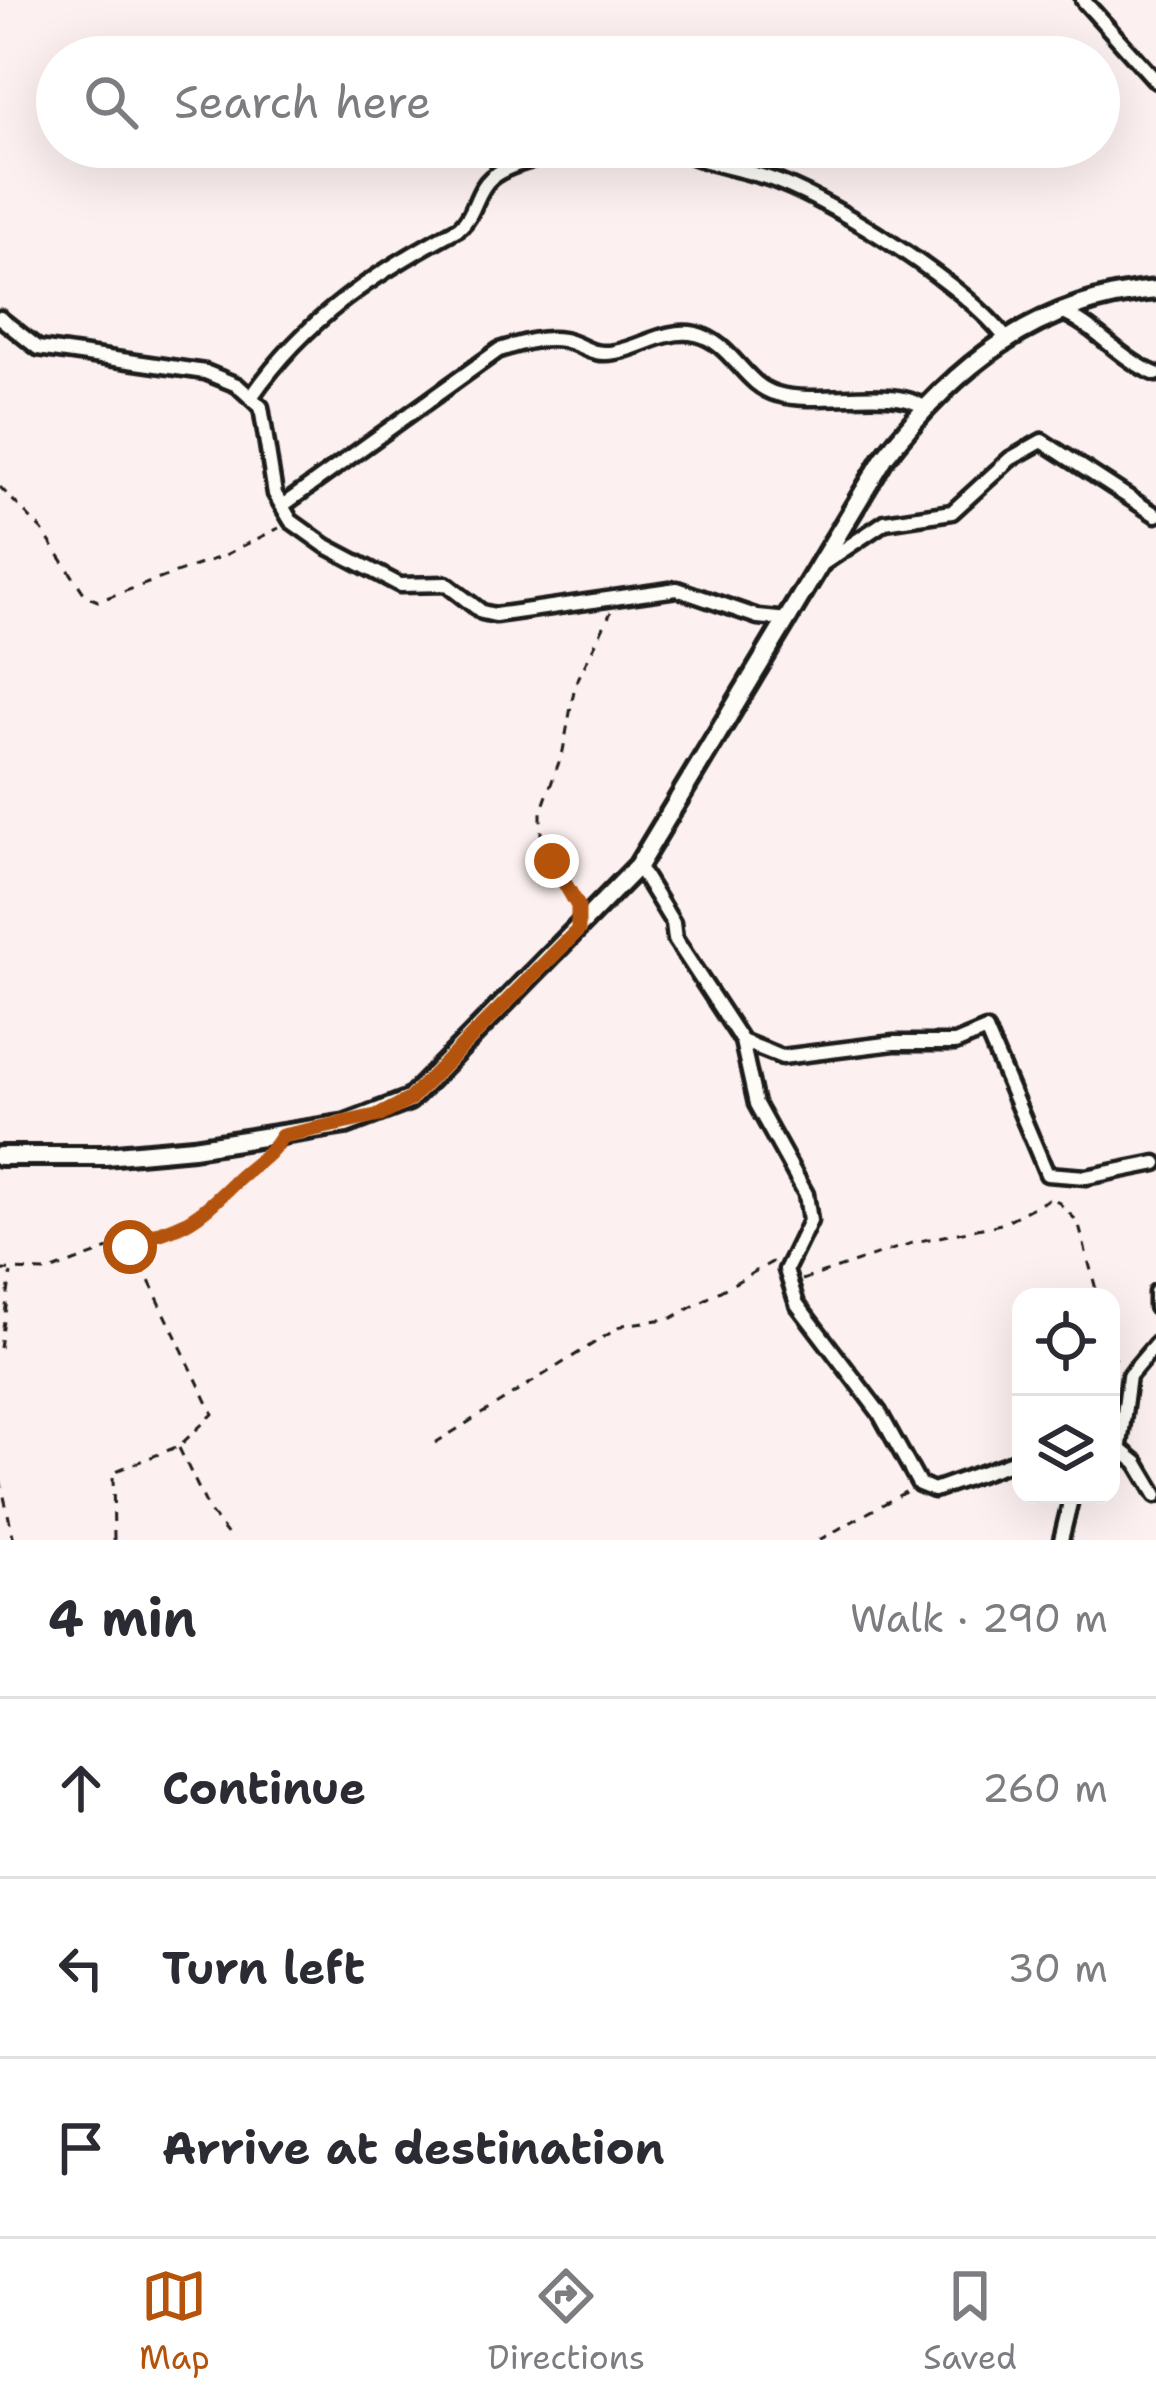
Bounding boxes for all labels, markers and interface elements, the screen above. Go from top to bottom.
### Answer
search box [36,36,1120,168]
icon: search [78,69,144,135]
text: Search here [174,72,431,132]
route end [525,834,579,888]
route start [103,1220,157,1274]
map controls [1012,1288,1120,1504]
button: locate [1012,1288,1120,1396]
button: layers [1012,1396,1120,1504]
text: 4 min [48,1584,197,1652]
text: Walk · 290 m [850,1592,1108,1644]
icon: ahead [48,1755,114,1821]
text: Continue [162,1758,366,1818]
text: 260 m [982,1762,1108,1814]
icon: left [48,1935,114,2001]
text: Turn left [162,1938,365,1998]
text: 30 m [1007,1942,1108,1994]
icon: arrive [48,2115,114,2181]
text: Arrive at destination [162,2118,665,2178]
tab: Map [139,2263,210,2380]
tab: Directions [488,2263,645,2380]
tab: Saved [923,2263,1017,2380]

